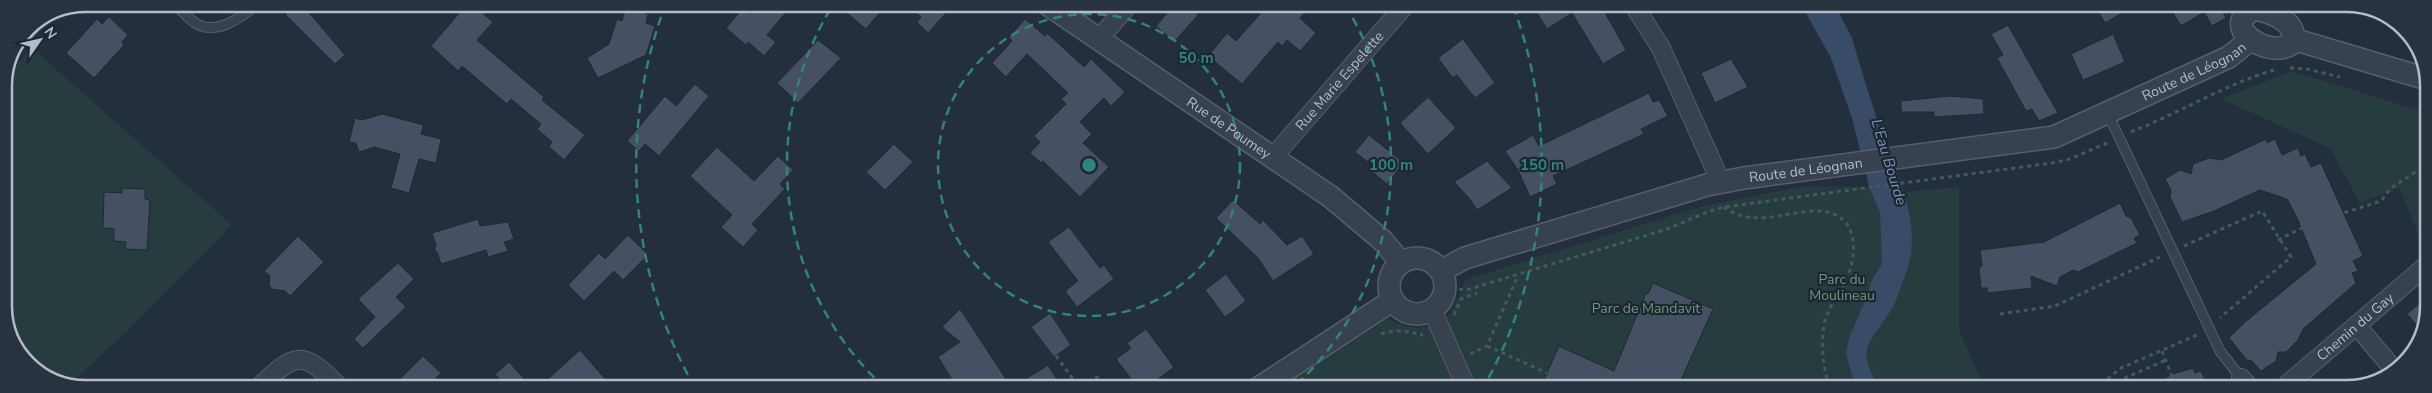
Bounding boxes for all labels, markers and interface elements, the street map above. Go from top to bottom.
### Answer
north arrow [15,15,65,65]
text: N [40,23,61,43]
street label: Rue Marie Espelette [1291,27,1388,135]
street label: Route de Léognan [2139,38,2250,106]
text: 50 m [1178,48,1214,68]
street label: Rue de Poumey [1183,93,1275,164]
water label: L'Eau Bourde [1866,116,1912,208]
street label: Route de Léognan [1748,153,1864,187]
text: 100 m [1369,155,1413,175]
text: 150 m [1520,155,1564,175]
centre of rings [1080,156,1098,174]
park label: Parc du Moulineau [1809,270,1875,305]
street label: Chemin du Gay [2313,288,2399,365]
park label: Parc de Mandavit [1592,299,1700,318]

